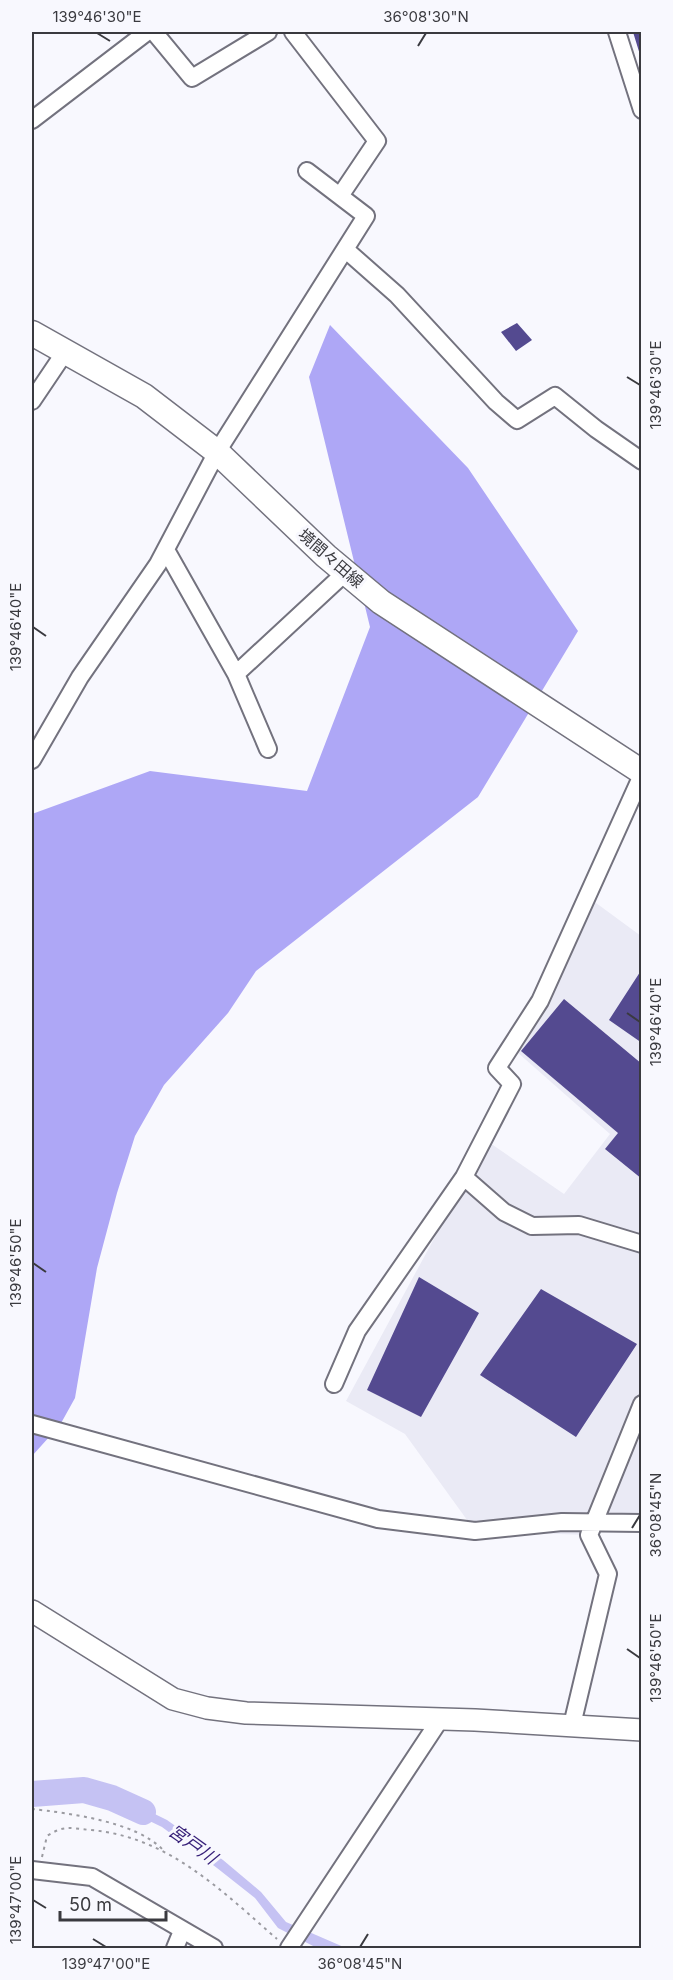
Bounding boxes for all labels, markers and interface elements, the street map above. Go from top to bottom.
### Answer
text: 139°46'30"E [52,7,142,26]
text: 36°08'30"N [383,7,469,26]
text: 139°46'30"E [646,340,665,430]
street label: 境間々田線 [294,524,368,592]
text: 139°46'40"E [6,583,25,671]
text: 139°46'40"E [646,978,665,1066]
text: 139°46'50"E [6,1219,25,1307]
text: 36°08'45"N [646,1473,665,1557]
text: 139°46'50"E [646,1614,665,1702]
water label: 宮戸川 [165,1820,223,1870]
text: 139°47'00"E [6,1856,25,1944]
scale bar [60,1884,166,1922]
text: 50 m [69,1894,112,1915]
text: 139°47'00"E [62,1954,150,1973]
text: 36°08'45"N [318,1954,402,1973]

